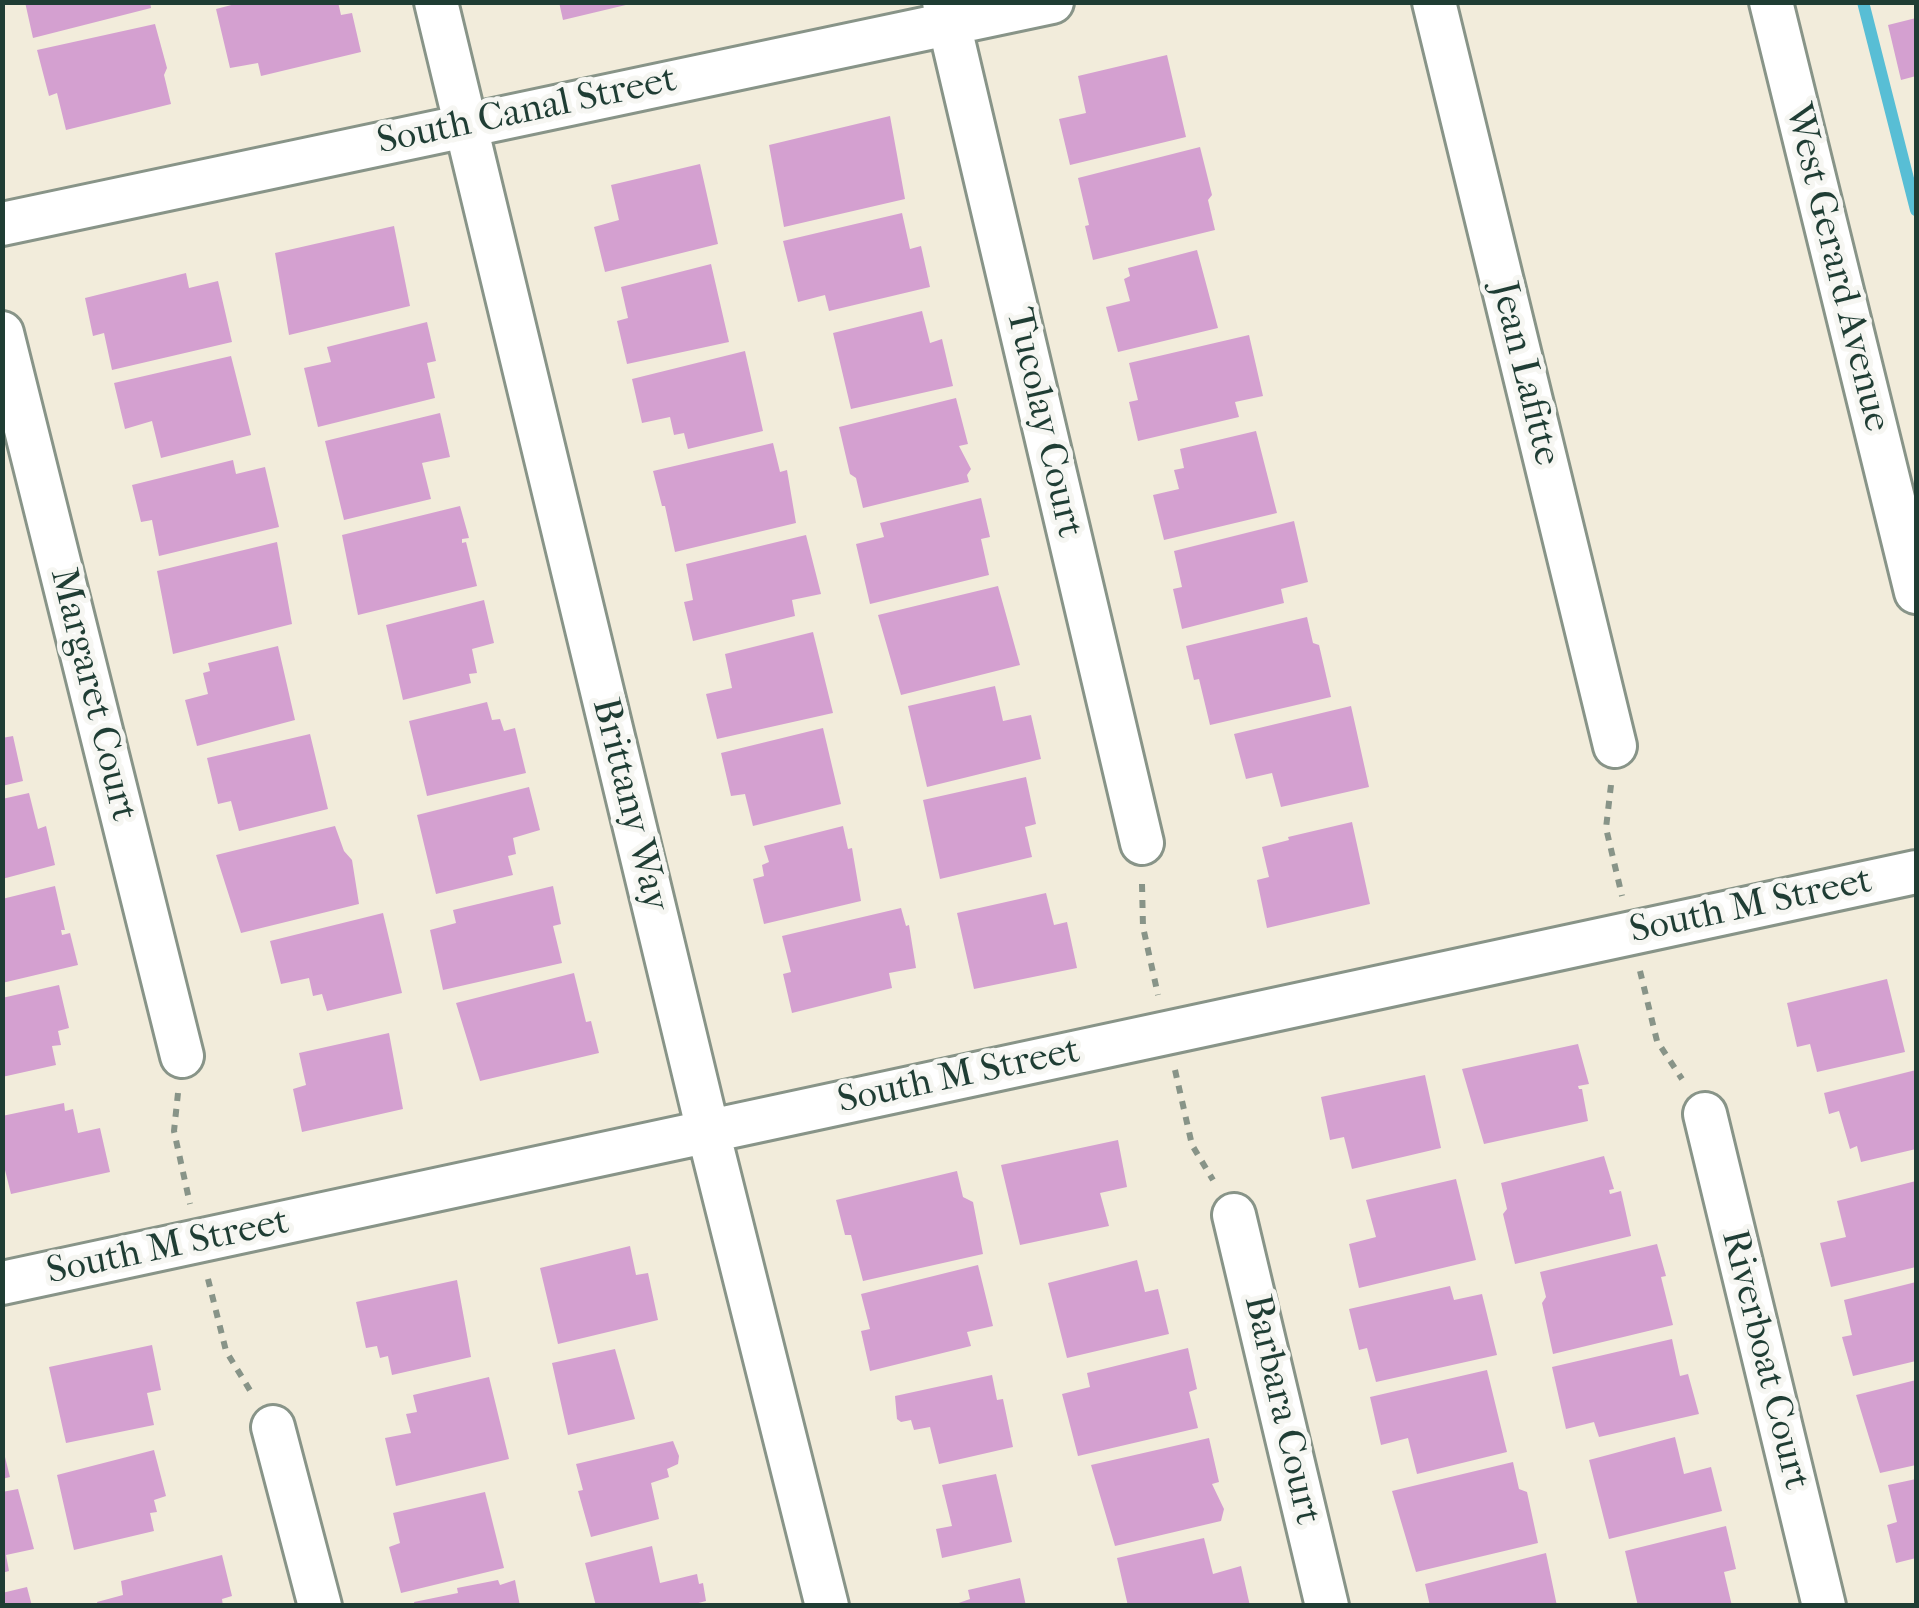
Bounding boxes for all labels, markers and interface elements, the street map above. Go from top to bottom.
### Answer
street label: South Canal Street [373,58,681,166]
street label: West Gerard Avenue [1773,100,1899,436]
street label: Jean Lafitte [1479,277,1569,471]
street label: Tucolay Court [995,304,1091,542]
street label: Margaret Court [39,564,145,826]
street label: Brittany Way [581,694,677,916]
street label: South M Street [1626,859,1876,955]
street label: South M Street [834,1029,1084,1125]
street label: South M Street [43,1200,293,1296]
street label: Riverboat Court [1710,1226,1818,1494]
street label: Barbara Court [1232,1291,1330,1529]

